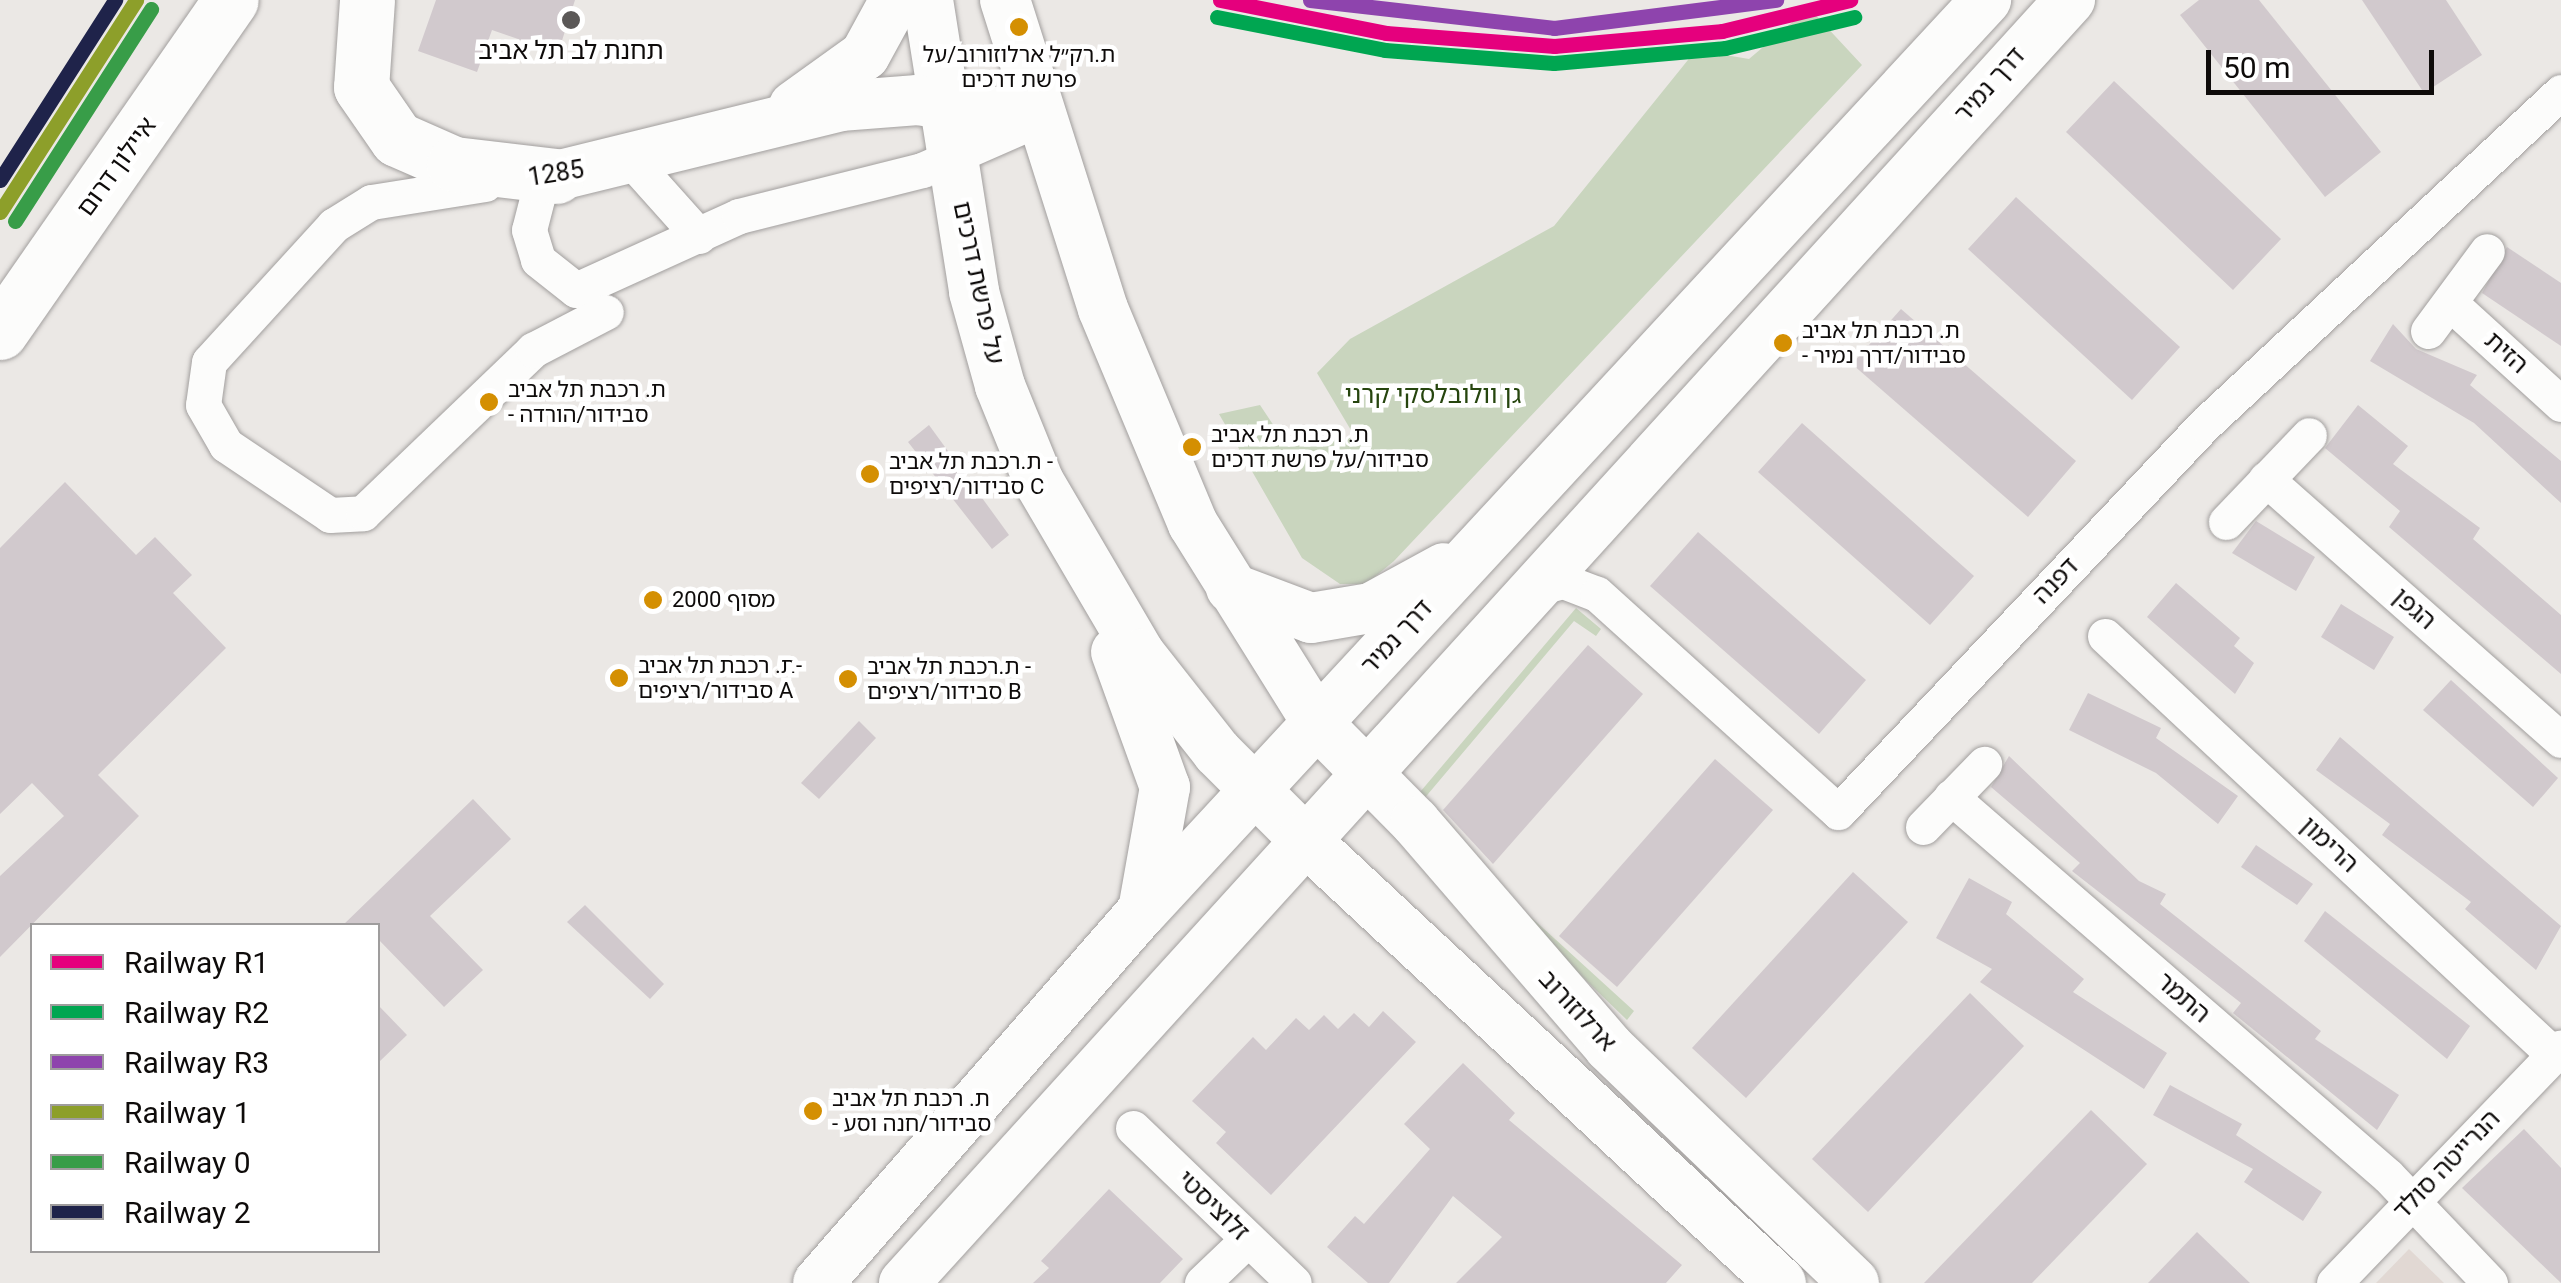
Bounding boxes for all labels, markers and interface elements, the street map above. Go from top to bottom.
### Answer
marker: תחנת לב תל אביב [560,9,582,31]
marker: ת.רק״ל ארלוזורוב/על פרשת דרכים [1009,17,1029,37]
scale bar [2211,30,2438,92]
place label: תחנת לב תל אביב [478,36,664,66]
place label: ת.רק״ל ארלוזורוב/על פרשת דרכים [923,41,1115,92]
street label: דרך נמיר [1948,41,2032,129]
text: 50 m [2223,50,2290,85]
street label: איילון דרום [71,112,163,222]
street label: 1285 [526,155,586,193]
street label: על פרשת דרכים [946,199,1010,367]
place label: ת. רכבת תל אביב - סבידור/דרך נמיר [1802,317,1966,368]
street label: הזית [2478,326,2534,380]
marker: ת. רכבת תל אביב - סבידור/דרך נמיר [1773,333,1793,353]
place label: ת. רכבת תל אביב - סבידור/הורדה [508,376,666,428]
park label: גן וולובלסקי קרני [1345,380,1521,410]
marker: ת. רכבת תל אביב - סבידור/הורדה [479,392,499,412]
place label: ת. רכבת תל אביב סבידור/על פרשת דרכים [1211,421,1429,472]
marker: ת. רכבת תל אביב סבידור/על פרשת דרכים [1182,437,1202,457]
place label: ת.רכבת תל אביב - סבידור/רציפים C [889,448,1053,500]
marker: ת.רכבת תל אביב - סבידור/רציפים C [860,464,880,484]
street label: דפנה [2027,552,2085,610]
street label: הגפן [2386,582,2442,636]
place label: מסוף 2000 [672,587,775,613]
marker: מסוף 2000 [643,590,663,610]
street label: דרך נמיר [1355,593,1439,681]
place label: ת. רכבת תל אביב- סבידור/רציפים A [638,652,802,704]
place label: ת.רכבת תל אביב - סבידור/רציפים B [867,653,1031,704]
marker: ת. רכבת תל אביב- סבידור/רציפים A [609,668,629,688]
marker: ת.רכבת תל אביב - סבידור/רציפים B [838,669,858,689]
street label: הרימון [2294,811,2364,879]
legend [30,923,380,1253]
text: Railway R1 [124,945,269,980]
street label: ארלוזורוב [1532,964,1622,1058]
street label: התמר [2150,966,2216,1030]
text: Railway R2 [124,995,269,1030]
text: Railway R3 [124,1045,269,1080]
place label: ת. רכבת תל אביב - סבידור/חנה וסע [832,1085,991,1136]
text: Railway 1 [124,1095,251,1130]
marker: ת. רכבת תל אביב - סבידור/חנה וסע [803,1101,823,1121]
street label: הנרייטה סולד [2387,1104,2507,1226]
text: Railway 0 [124,1145,251,1180]
street label: זלוציסטי [1171,1164,1255,1248]
text: Railway 2 [124,1195,251,1230]

